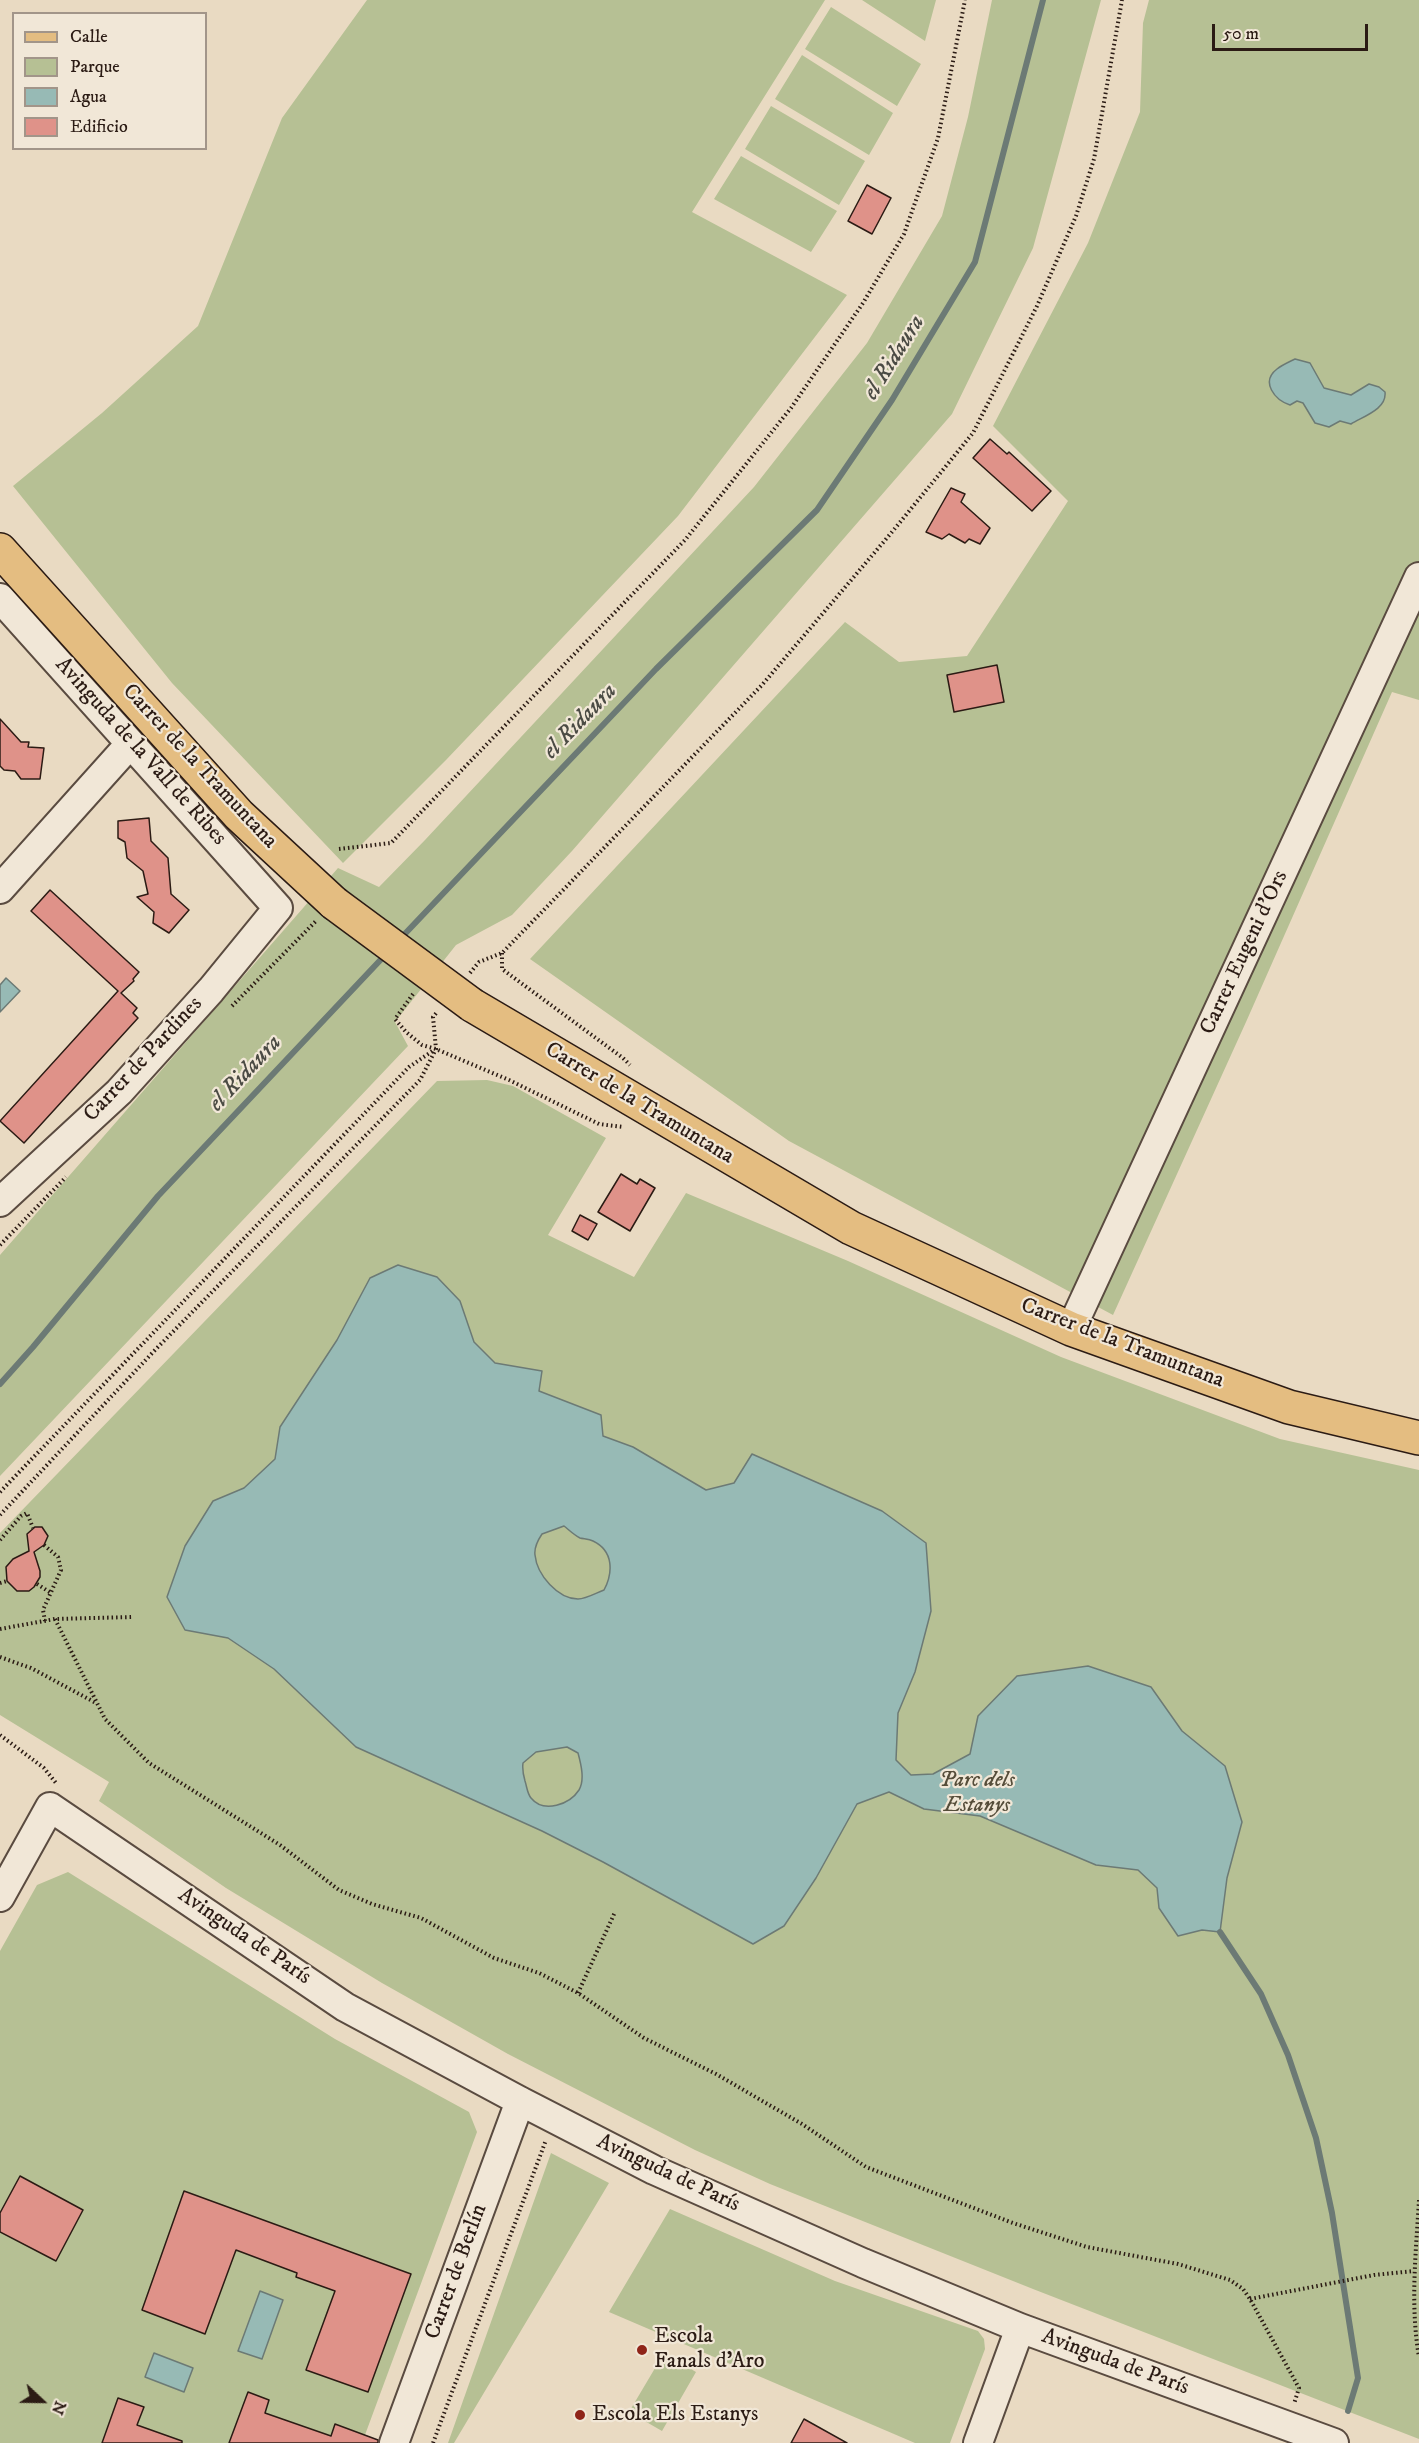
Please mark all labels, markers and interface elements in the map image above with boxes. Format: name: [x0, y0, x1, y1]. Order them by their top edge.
legend: [12, 12, 207, 150]
scale bar: [1215, 12, 1371, 50]
text: 50 m: [1223, 23, 1259, 45]
text: Calle: [70, 26, 108, 48]
text: Parque: [70, 56, 120, 78]
text: Agua: [70, 86, 107, 108]
text: Edificio: [70, 116, 128, 138]
water label: el Ridaura: [858, 310, 932, 406]
street label: Avinguda de la Vall de Ribes: [49, 653, 231, 851]
water label: el Ridaura: [538, 678, 624, 766]
street label: Carrer de la Tramuntana: [116, 679, 282, 855]
street label: Carrer Eugeni d'Ors: [1195, 867, 1295, 1039]
street label: Carrer de Pardines: [79, 992, 209, 1128]
water label: el Ridaura: [203, 1030, 289, 1118]
street label: Carrer de la Tramuntana: [540, 1037, 738, 1171]
street label: Carrer de la Tramuntana: [1017, 1293, 1227, 1395]
park label: Parc dels Estanys: [939, 1768, 1015, 1820]
street label: Avinguda de París: [172, 1883, 316, 1991]
street label: Avinguda de París: [592, 2129, 744, 2219]
street label: Carrer de Berlín: [420, 2201, 494, 2343]
place label: Escola Fanals d'Aro: [654, 2324, 764, 2376]
street label: Avinguda de París: [1038, 2324, 1192, 2402]
marker: Escola Fanals d'Aro: [635, 2343, 649, 2357]
north arrow: [12, 2371, 72, 2431]
text: N: [47, 2398, 70, 2418]
place label: Escola Els Estanys: [592, 2402, 758, 2428]
marker: Escola Els Estanys: [573, 2408, 587, 2422]

